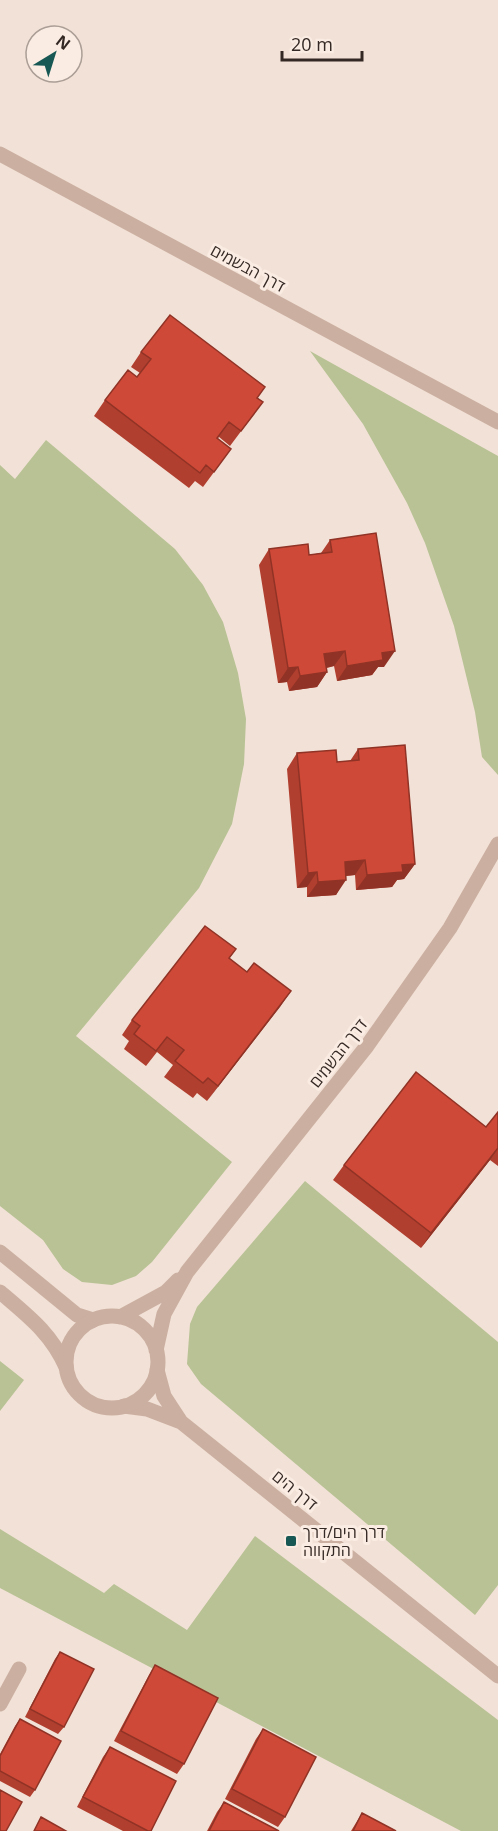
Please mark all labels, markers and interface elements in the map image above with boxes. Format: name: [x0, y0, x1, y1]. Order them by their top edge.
north arrow: [24, 24, 84, 84]
scale bar: [282, 24, 362, 62]
text: N: [51, 30, 75, 55]
text: 20 m: [291, 32, 333, 56]
street label: דרך הבשמים: [207, 239, 289, 297]
street label: דרך הבשמים: [304, 1014, 372, 1092]
street label: דרך הים: [268, 1465, 322, 1515]
place label: דרך הים/דרך התקווה: [303, 1521, 385, 1561]
marker: דרך הים/דרך התקווה: [284, 1534, 298, 1548]

